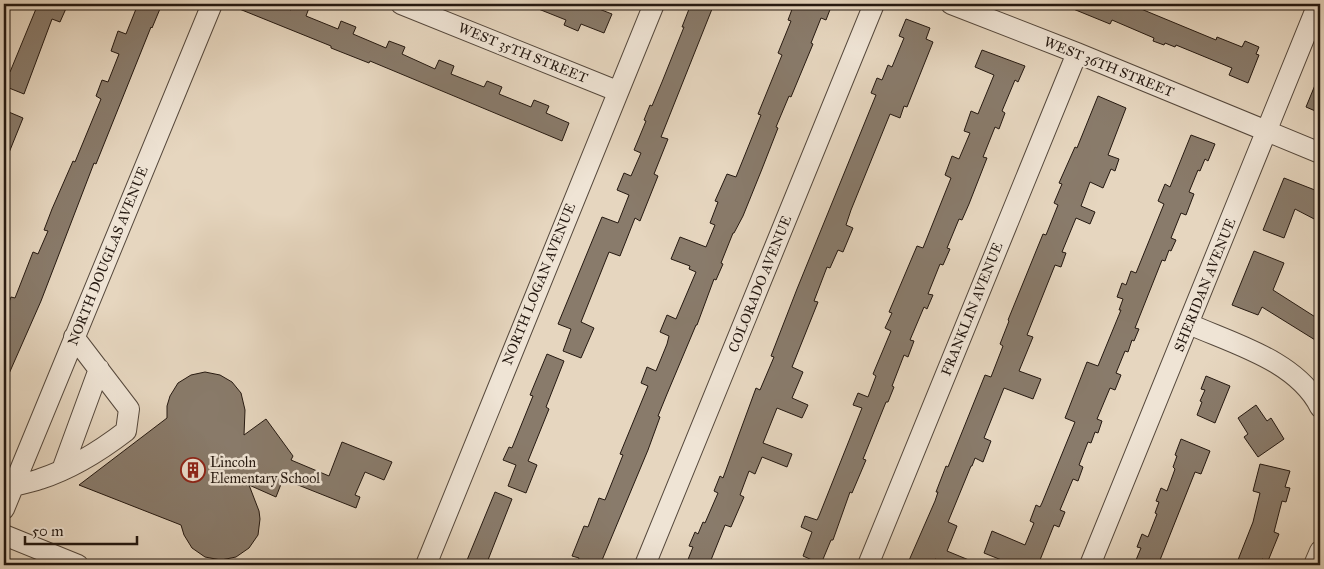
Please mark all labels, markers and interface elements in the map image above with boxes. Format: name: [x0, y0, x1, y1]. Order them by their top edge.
street label: WEST 35TH STREET: [456, 19, 591, 87]
street label: WEST 36TH STREET: [1042, 33, 1177, 101]
street label: NORTH DOUGLAS AVENUE: [64, 164, 152, 348]
street label: NORTH LOGAN AVENUE: [499, 200, 579, 368]
street label: COLORADO AVENUE: [725, 213, 795, 355]
street label: SHERIDAN AVENUE: [1170, 216, 1240, 354]
street label: FRANKLIN AVENUE: [937, 240, 1007, 378]
place label: Lincoln Elementary School: [210, 454, 320, 487]
building icon: Lincoln Elementary School: [180, 457, 206, 483]
scale bar: [25, 514, 138, 546]
text: 50 m: [32, 522, 64, 540]

